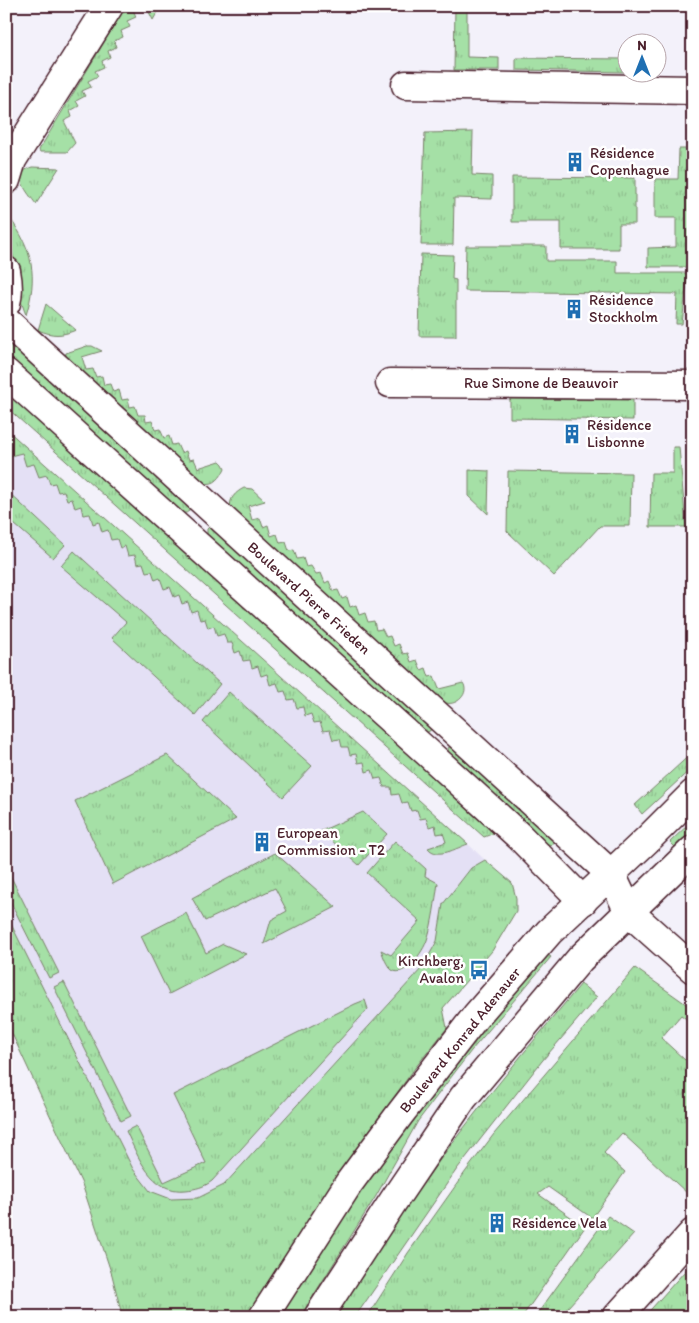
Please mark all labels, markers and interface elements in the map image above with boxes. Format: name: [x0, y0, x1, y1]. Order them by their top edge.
north arrow: [616, 32, 666, 82]
text: N: [637, 37, 647, 54]
place label: Résidence Copenhague: [590, 144, 669, 179]
building icon: Résidence Copenhague: [564, 151, 586, 173]
place label: Résidence Stockholm: [589, 291, 658, 326]
building icon: Résidence Stockholm: [563, 298, 585, 320]
street label: Rue Simone de Beauvoir: [464, 374, 618, 392]
place label: Résidence Lisbonne: [587, 416, 652, 451]
building icon: Résidence Lisbonne: [561, 423, 583, 445]
street label: Boulevard Pierre Frieden: [244, 538, 375, 658]
place label: European Commission - T2: [277, 824, 385, 859]
building icon: European Commission - T2: [251, 831, 273, 853]
place label: Kirchberg, Avalon: [398, 952, 464, 987]
bus stop icon: Kirchberg, Avalon: [468, 959, 490, 981]
street label: Boulevard Konrad Adenauer: [396, 964, 524, 1116]
building icon: Résidence Vela: [486, 1212, 508, 1234]
place label: Résidence Vela: [512, 1214, 608, 1232]

